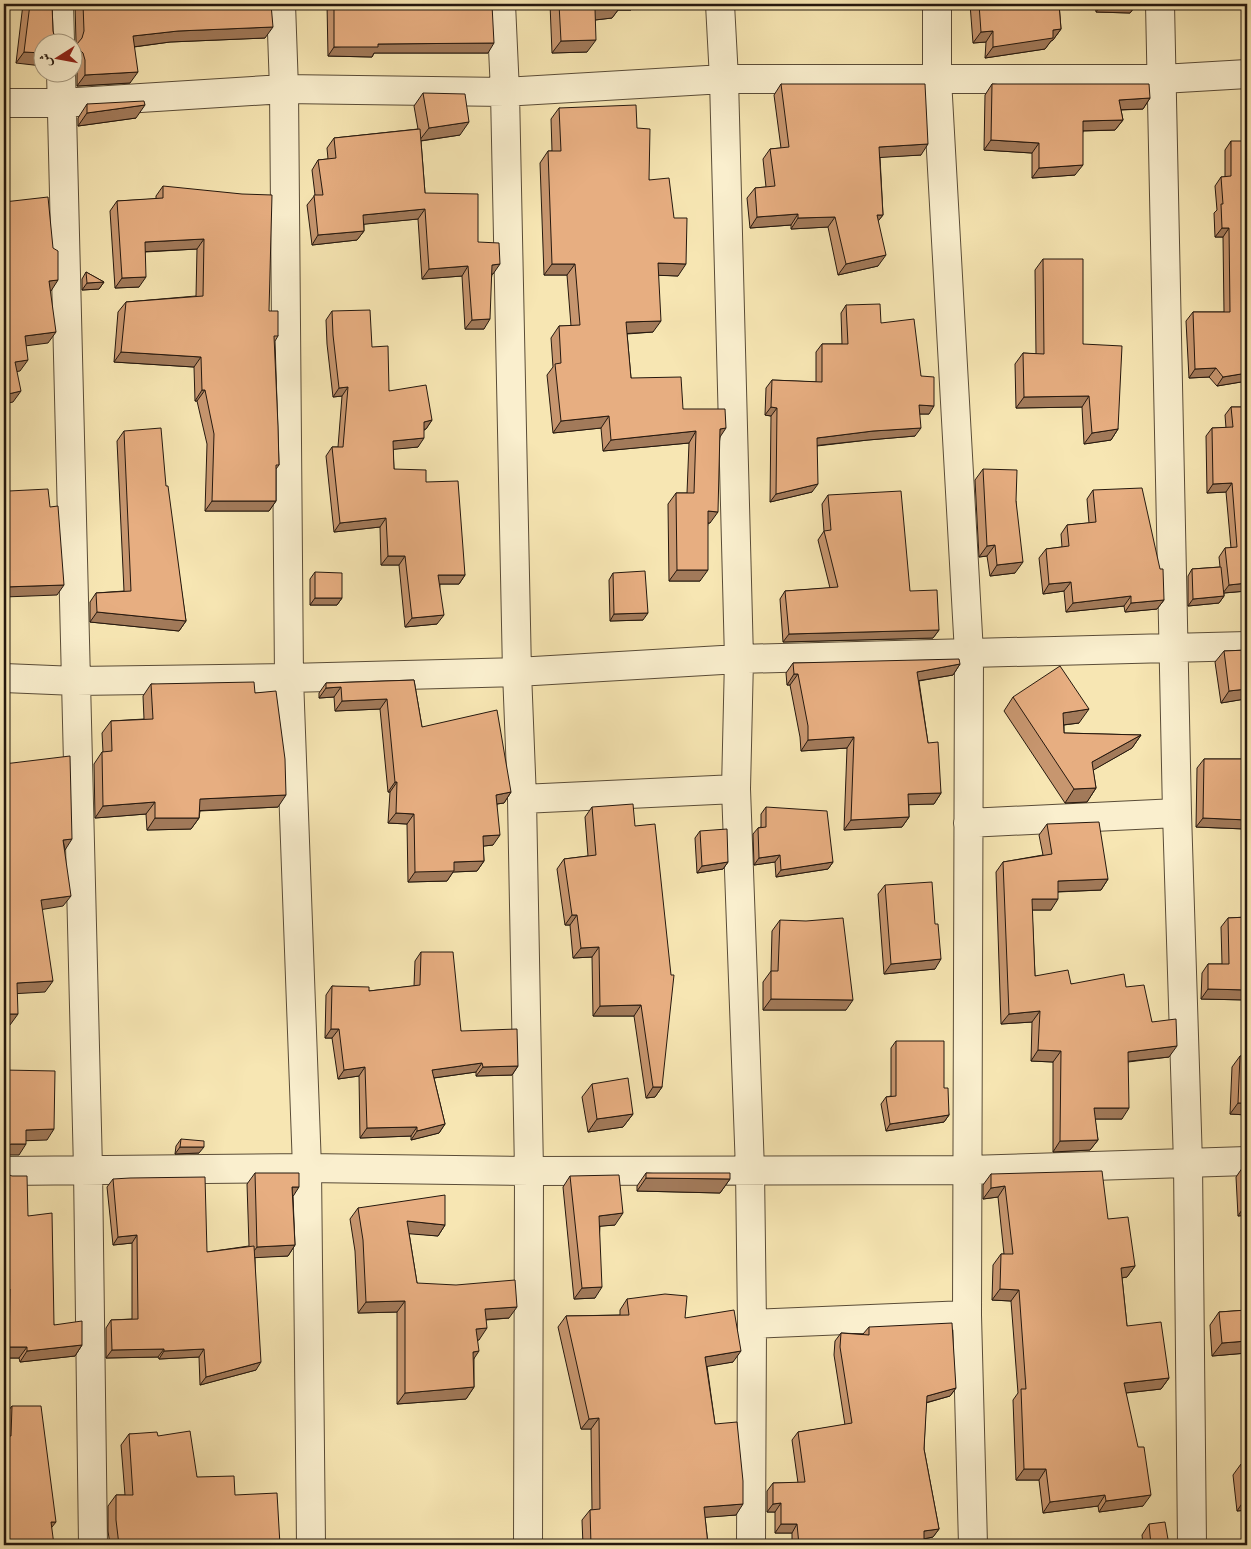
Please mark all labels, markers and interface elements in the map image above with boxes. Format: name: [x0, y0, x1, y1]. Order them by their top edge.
north arrow: [32, 32, 82, 82]
text: ش: [36, 51, 58, 69]

